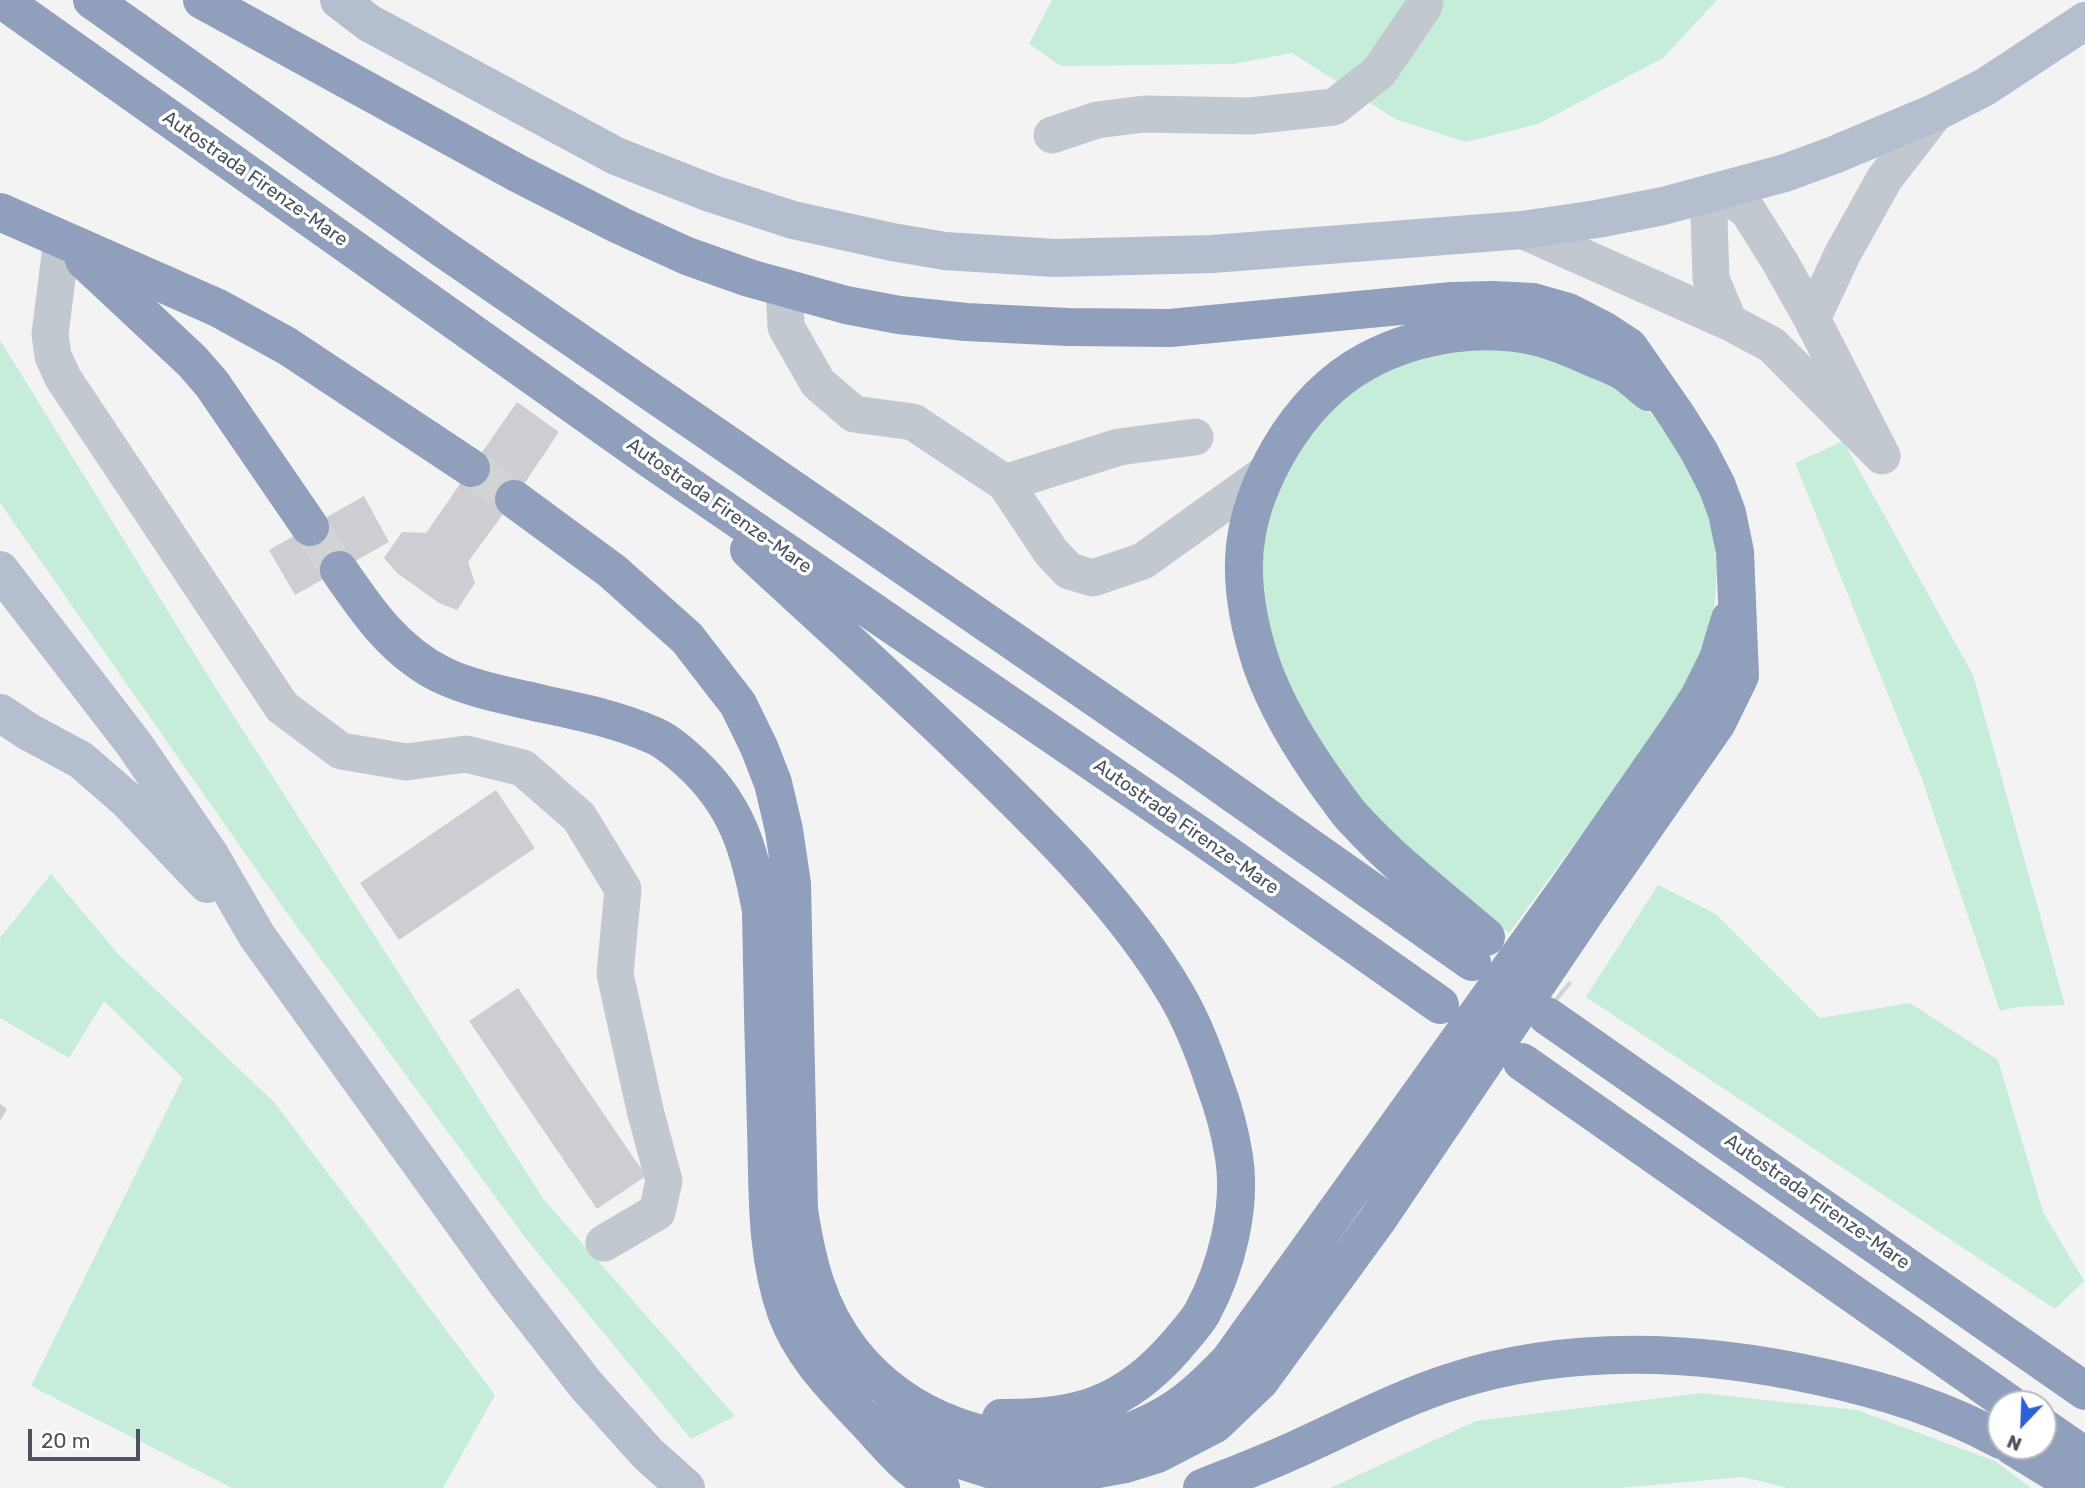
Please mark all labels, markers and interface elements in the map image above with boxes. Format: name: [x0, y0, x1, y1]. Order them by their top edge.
street label: Autostrada Firenze-Mare: [158, 106, 352, 252]
street label: Autostrada Firenze-Mare: [622, 433, 816, 579]
street label: Autostrada Firenze-Mare: [1089, 754, 1283, 900]
street label: Autostrada Firenze-Mare: [1720, 1129, 1914, 1275]
north arrow: [1987, 1390, 2057, 1460]
scale bar: [32, 1414, 144, 1458]
text: 20 m: [41, 1428, 90, 1453]
text: N: [2004, 1430, 2025, 1456]

